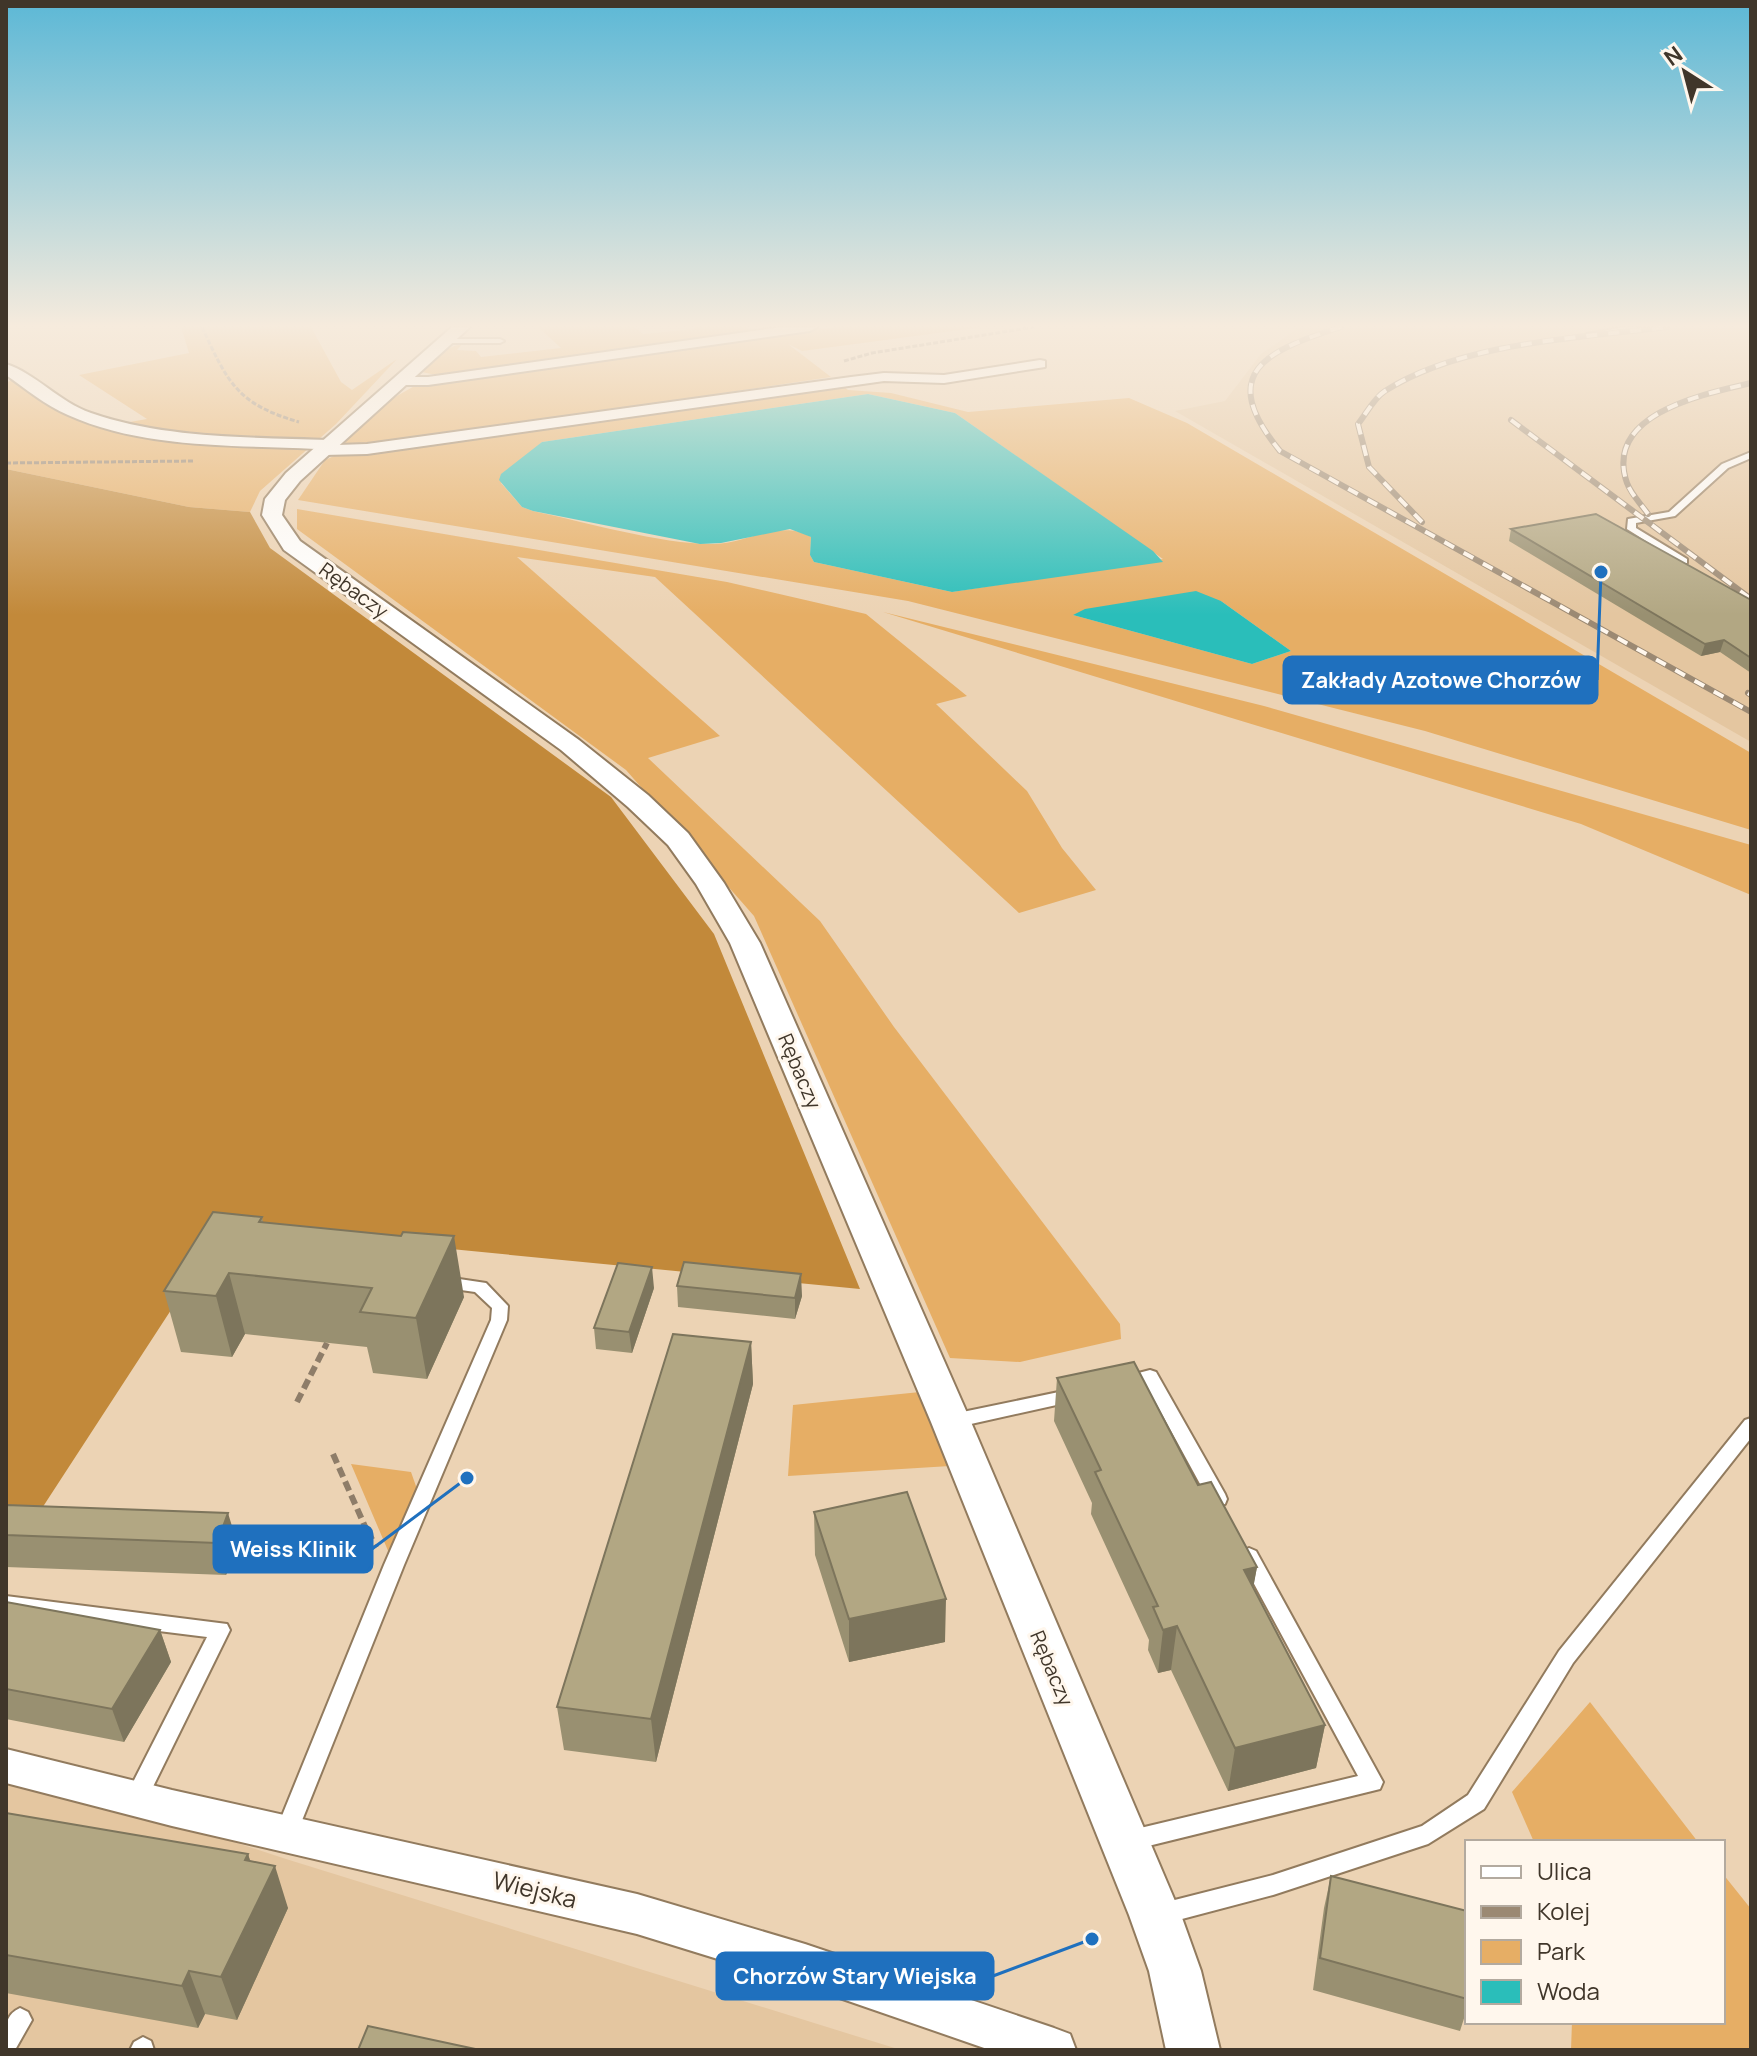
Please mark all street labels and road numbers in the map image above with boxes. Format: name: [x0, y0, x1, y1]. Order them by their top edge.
street label: Rębaczy: [314, 556, 394, 624]
street label: Rębaczy: [772, 1029, 828, 1113]
street label: Rębaczy: [1024, 1626, 1080, 1710]
street label: Wiejska: [490, 1863, 580, 1915]

